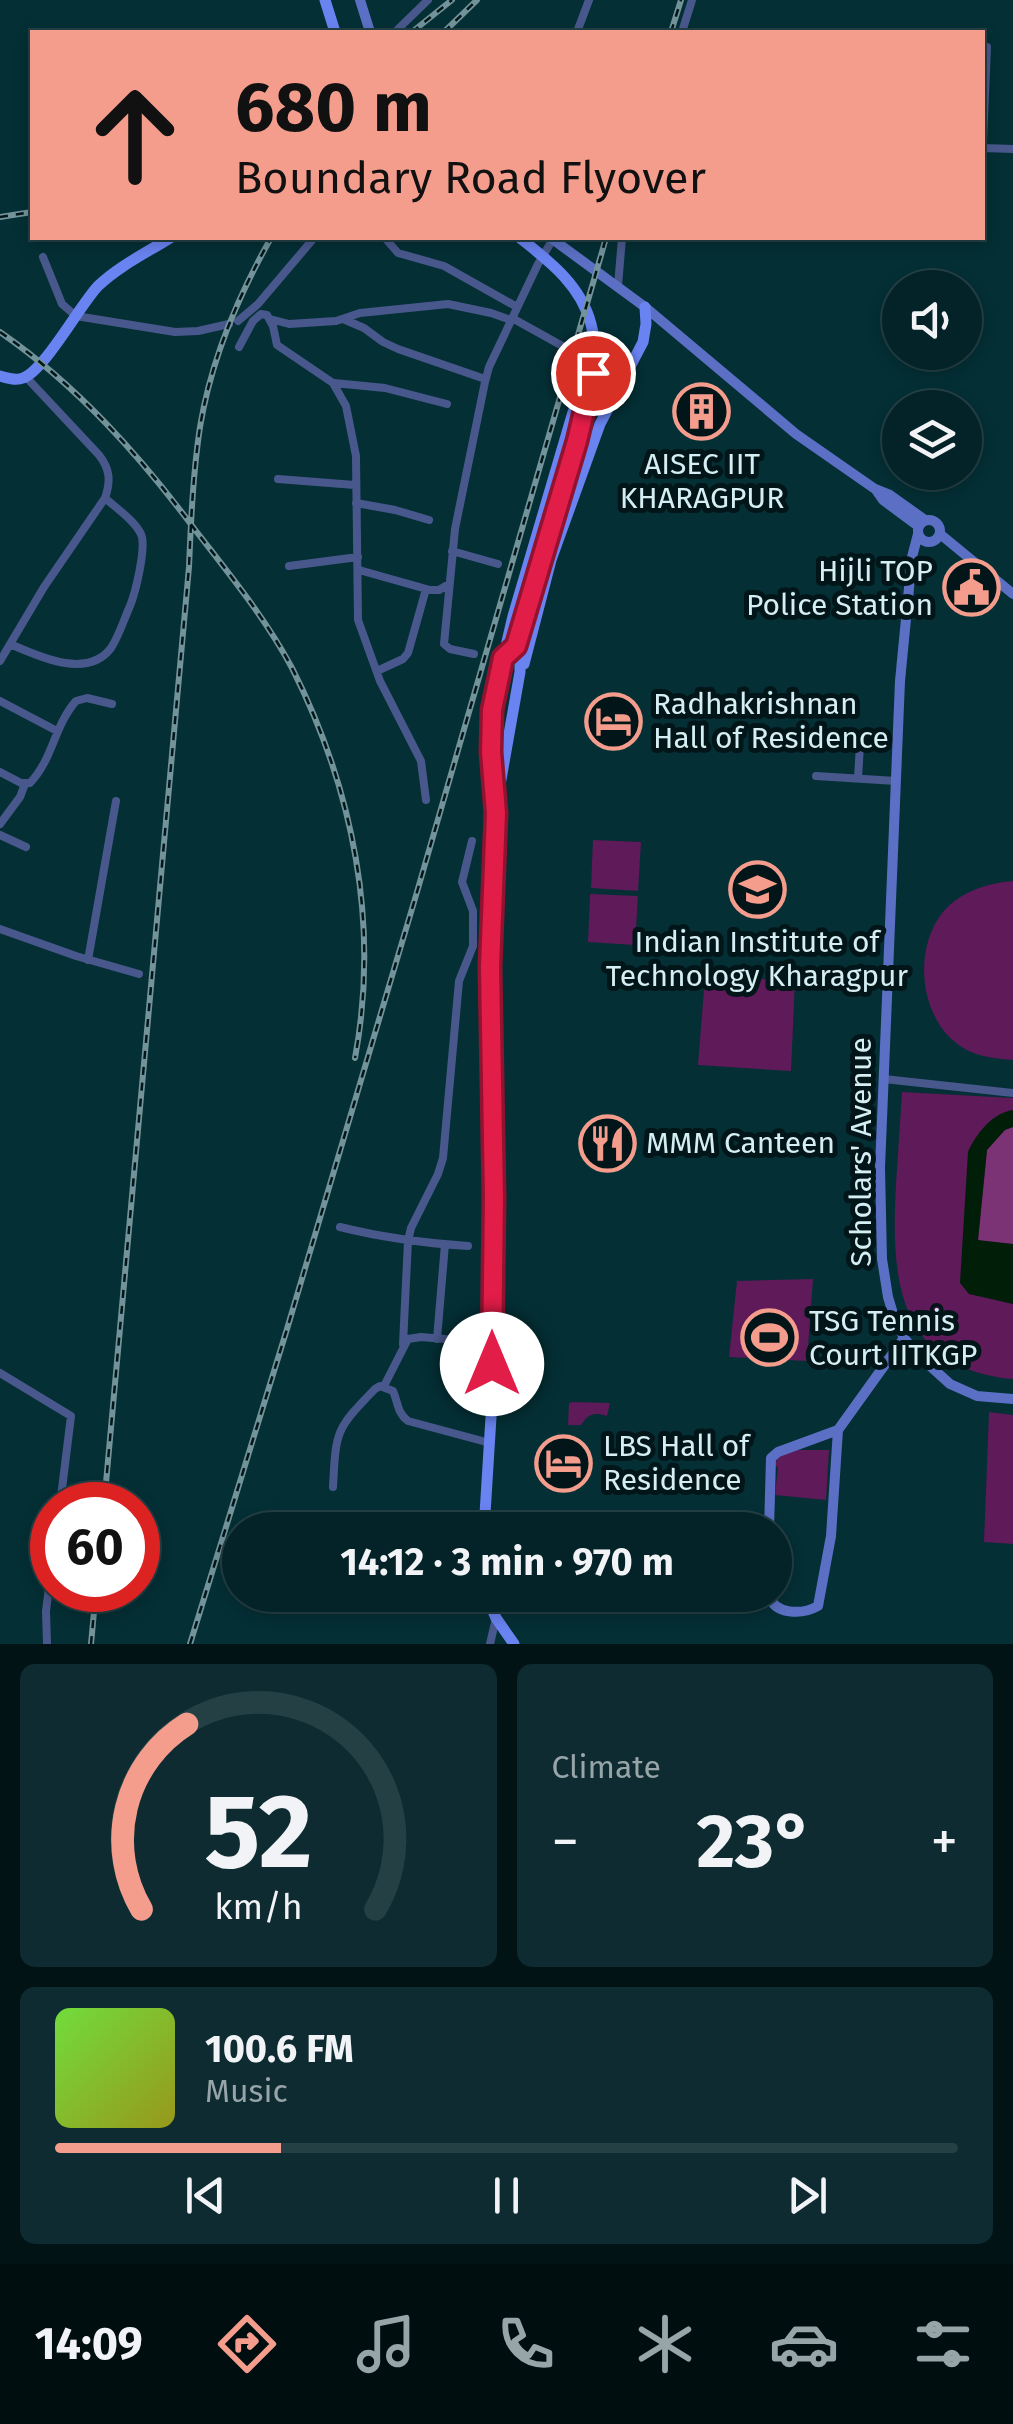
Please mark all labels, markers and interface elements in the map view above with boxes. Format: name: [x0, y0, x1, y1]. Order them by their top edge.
text: 680 m: [235, 66, 432, 150]
icon: ahead: [70, 70, 200, 200]
text: Boundary Road Flyover: [235, 151, 706, 205]
map controls: [882, 270, 982, 490]
button: sound: [882, 270, 982, 370]
pin: [551, 331, 636, 416]
icon: arrive: [566, 346, 621, 401]
building icon: AISEC IIT KHARAGPUR: [672, 382, 732, 442]
button: layers: [882, 390, 982, 490]
place label: AISEC IIT KHARAGPUR: [620, 446, 784, 516]
place label: Hijli TOP Police Station: [746, 553, 933, 623]
public building icon: Hijli TOP Police Station: [942, 558, 1002, 618]
place label: Radhakrishnan Hall of Residence: [653, 686, 889, 756]
hotel icon: Radhakrishnan Hall of Residence: [584, 691, 644, 751]
school or university icon: Indian Institute of Technology Kharagpur: [727, 859, 787, 919]
place label: Indian Institute of Technology Kharagpur: [606, 924, 909, 994]
street label: Scholars' Avenue: [843, 1037, 879, 1267]
restaurant icon: MMM Canteen: [577, 1113, 637, 1173]
place label: MMM Canteen: [646, 1125, 835, 1161]
place label: TSG Tennis Court IITKGP: [809, 1303, 977, 1373]
sports icon: TSG Tennis Court IITKGP: [740, 1308, 800, 1368]
position arrow: [440, 1312, 544, 1416]
place label: LBS Hall of Residence: [603, 1428, 751, 1498]
hotel icon: LBS Hall of Residence: [534, 1433, 594, 1493]
speed limit sign: 60: [30, 1482, 160, 1612]
text: 14:12 · 3 min · 970 m: [340, 1539, 674, 1585]
text: Climate: [552, 1748, 661, 1786]
text: 52: [204, 1770, 312, 1895]
text: 23°: [697, 1797, 813, 1887]
text: −: [552, 1809, 579, 1875]
text: +: [931, 1809, 958, 1875]
text: km/h: [214, 1886, 302, 1928]
text: 100.6 FM: [205, 2026, 354, 2072]
text: Music: [205, 2072, 288, 2110]
icon: previous: [178, 2168, 233, 2223]
icon: pause: [479, 2168, 534, 2223]
icon: next: [780, 2168, 835, 2223]
icon: directions: [212, 2309, 282, 2379]
icon: music: [351, 2309, 421, 2379]
icon: phone: [491, 2309, 561, 2379]
icon: climate: [630, 2309, 700, 2379]
icon: car: [769, 2309, 839, 2379]
icon: filters: [908, 2309, 978, 2379]
text: 14:09: [35, 2317, 143, 2371]

